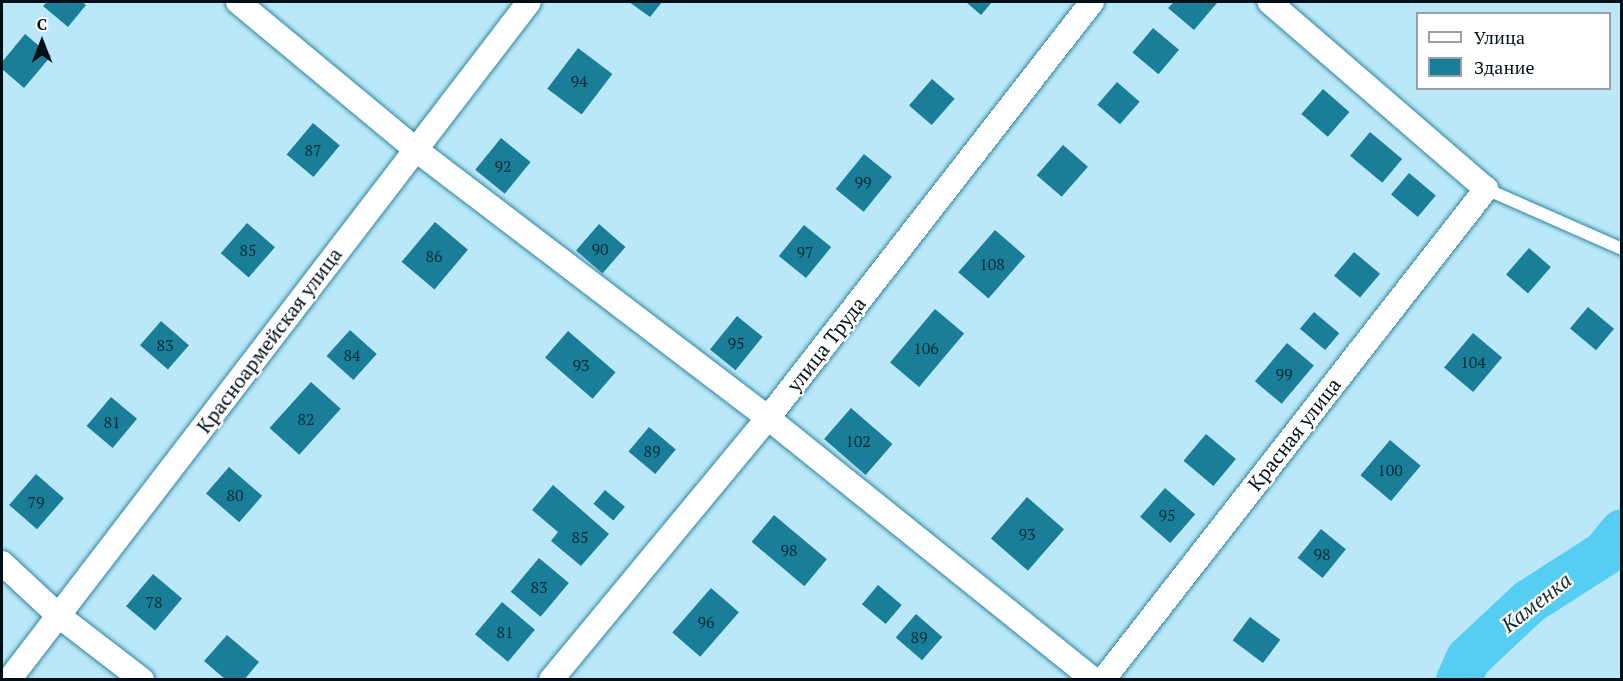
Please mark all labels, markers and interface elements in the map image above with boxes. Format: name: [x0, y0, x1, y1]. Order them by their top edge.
north arrow: [12, 12, 72, 72]
legend: [1416, 12, 1611, 90]
text: С: [37, 13, 47, 35]
text: Улица: [1474, 25, 1525, 49]
text: Здание: [1474, 55, 1534, 79]
house number: 94: [570, 71, 588, 91]
house number: 87: [304, 140, 322, 160]
house number: 92: [494, 156, 512, 176]
house number: 99: [854, 172, 872, 192]
house number: 90: [591, 239, 609, 259]
house number: 85: [239, 240, 257, 260]
street label: Красноармейская улица: [191, 242, 347, 438]
house number: 97: [796, 242, 814, 262]
house number: 86: [425, 246, 443, 266]
house number: 108: [979, 254, 1005, 274]
street label: улица Труда: [781, 292, 871, 396]
house number: 95: [727, 333, 745, 353]
house number: 83: [156, 335, 174, 355]
house number: 106: [913, 338, 939, 358]
house number: 84: [343, 345, 361, 365]
house number: 104: [1460, 352, 1486, 372]
house number: 93: [572, 355, 590, 375]
house number: 99: [1275, 364, 1293, 384]
street label: Красная улица: [1243, 373, 1345, 495]
house number: 82: [297, 409, 315, 429]
house number: 81: [103, 412, 121, 432]
house number: 102: [845, 431, 871, 451]
house number: 89: [643, 441, 661, 461]
house number: 100: [1377, 460, 1403, 480]
house number: 80: [226, 485, 244, 505]
house number: 79: [27, 492, 45, 512]
house number: 95: [1158, 505, 1176, 525]
house number: 93: [1018, 524, 1036, 544]
house number: 85: [571, 527, 589, 547]
house number: 98: [780, 540, 798, 560]
house number: 98: [1313, 544, 1331, 564]
water label: Каменка: [1496, 567, 1576, 637]
house number: 83: [530, 577, 548, 597]
house number: 78: [145, 592, 163, 612]
house number: 96: [697, 612, 715, 632]
house number: 81: [496, 622, 514, 642]
house number: 89: [910, 627, 928, 647]

